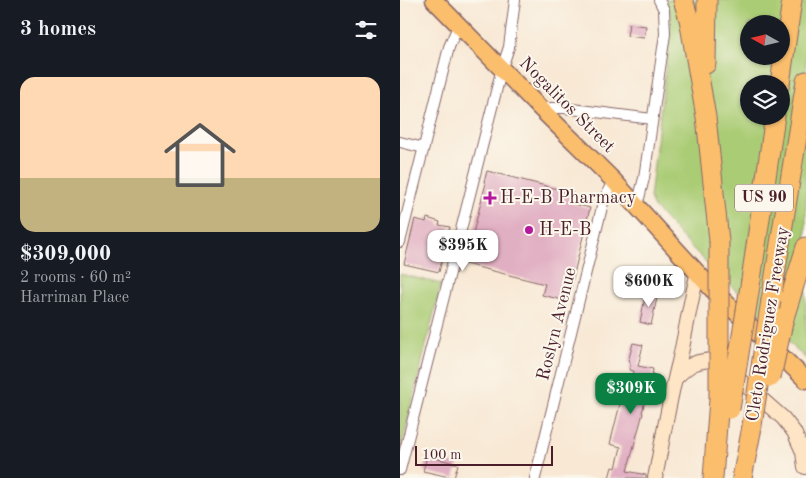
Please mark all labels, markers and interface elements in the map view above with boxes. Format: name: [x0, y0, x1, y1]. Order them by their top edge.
north arrow: [740, 15, 790, 65]
map controls: [740, 15, 790, 125]
icon: filters: [352, 16, 380, 44]
text: 3 homes: [20, 19, 96, 40]
street label: Nogalitos Street: [516, 54, 618, 156]
button: layers: [740, 75, 790, 125]
icon: home: [155, 110, 245, 200]
road number: US 90: [735, 184, 793, 212]
place label: H-E-B Pharmacy: [500, 189, 637, 207]
marker: H-E-B Pharmacy: [484, 192, 496, 204]
place label: H-E-B: [539, 221, 591, 239]
marker: H-E-B: [523, 224, 535, 236]
street label: Cleto Rodriguez Freeway: [744, 225, 792, 423]
pin: $395K: [428, 230, 498, 272]
text: $395K: [438, 238, 488, 254]
text: $309,000: [20, 244, 111, 265]
street label: Roslyn Avenue: [534, 266, 580, 382]
pin: $600K: [614, 266, 684, 308]
text: 2 rooms · 60 m²: [20, 270, 131, 286]
text: $600K: [624, 274, 674, 290]
text: Harriman Place: [20, 290, 129, 306]
pin: $309K: [596, 372, 666, 415]
text: $309K: [606, 381, 656, 397]
scale bar: [415, 443, 552, 466]
text: 100 m: [422, 448, 461, 462]

